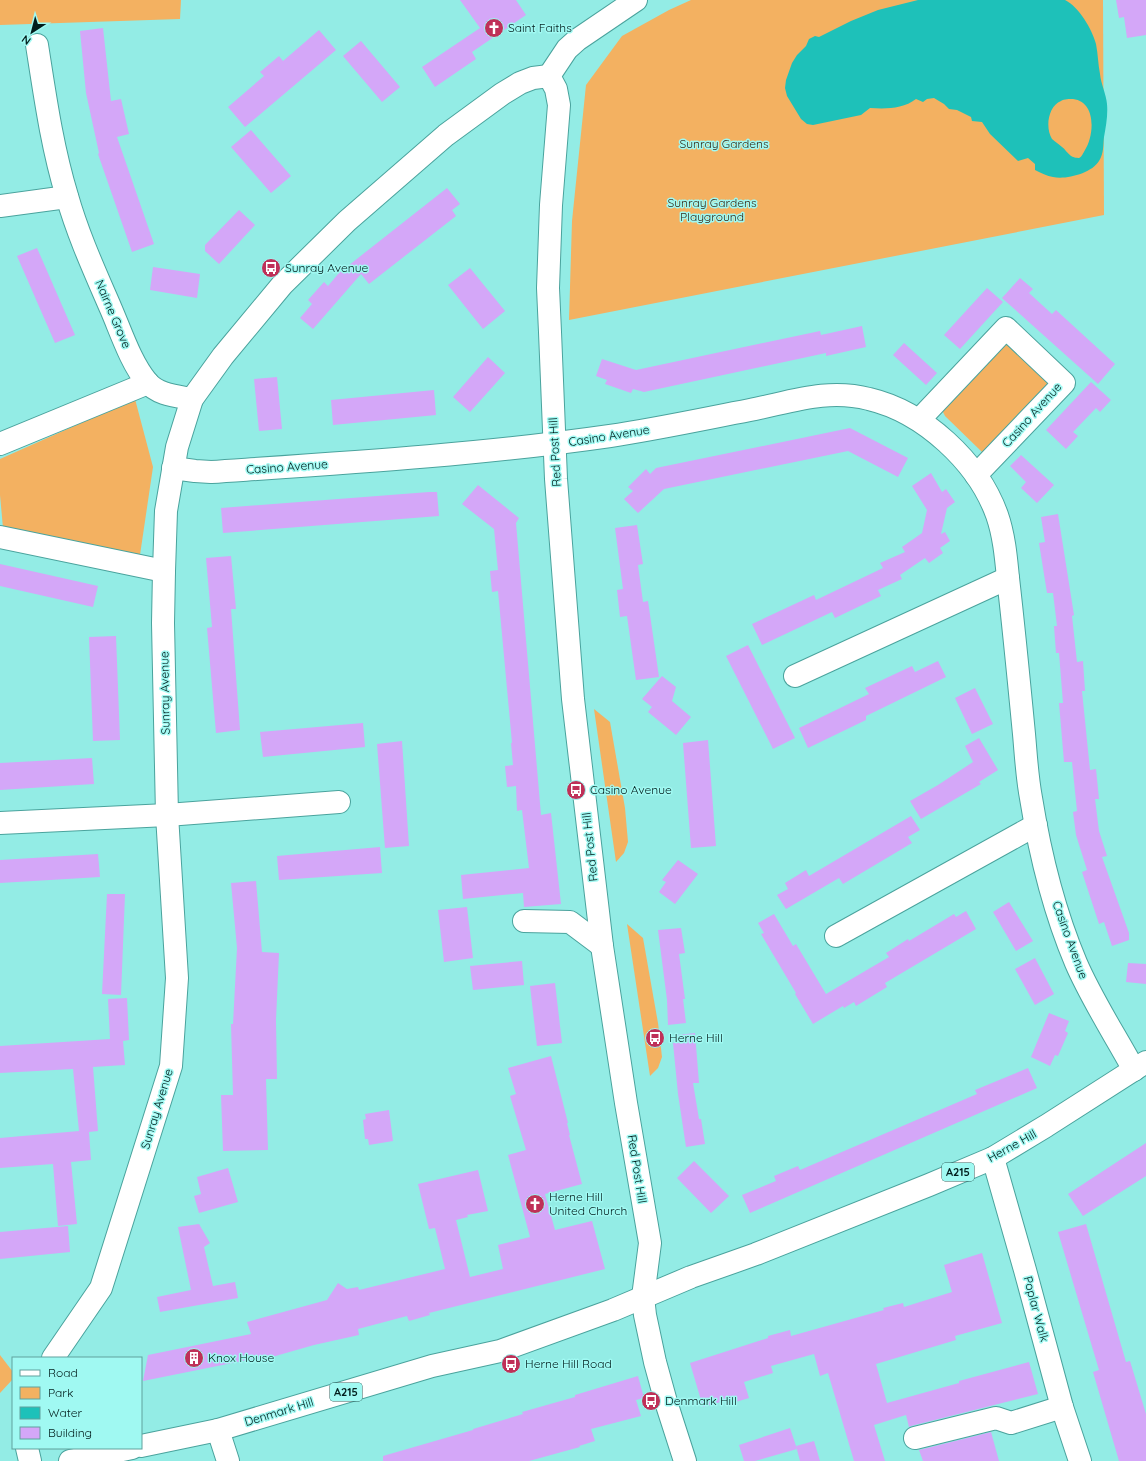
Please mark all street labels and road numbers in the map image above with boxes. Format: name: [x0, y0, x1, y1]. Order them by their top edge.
street label: Nairne Grove: [92, 277, 135, 351]
street label: Casino Avenue: [999, 379, 1065, 450]
street label: Red Post Hill: [545, 417, 564, 487]
street label: Casino Avenue: [567, 422, 651, 449]
street label: Casino Avenue: [246, 456, 329, 477]
street label: Sunray Avenue: [156, 651, 173, 735]
street label: Red Post Hill: [578, 812, 601, 882]
street label: Casino Avenue: [1049, 899, 1092, 981]
street label: Sunray Avenue: [137, 1067, 176, 1151]
street label: Herne Hill: [985, 1126, 1039, 1165]
street label: Red Post Hill: [625, 1134, 650, 1204]
road number: A215: [942, 1163, 974, 1181]
street label: Poplar Walk: [1021, 1274, 1052, 1343]
road number: A215: [330, 1383, 362, 1401]
street label: Denmark Hill: [242, 1394, 315, 1429]

